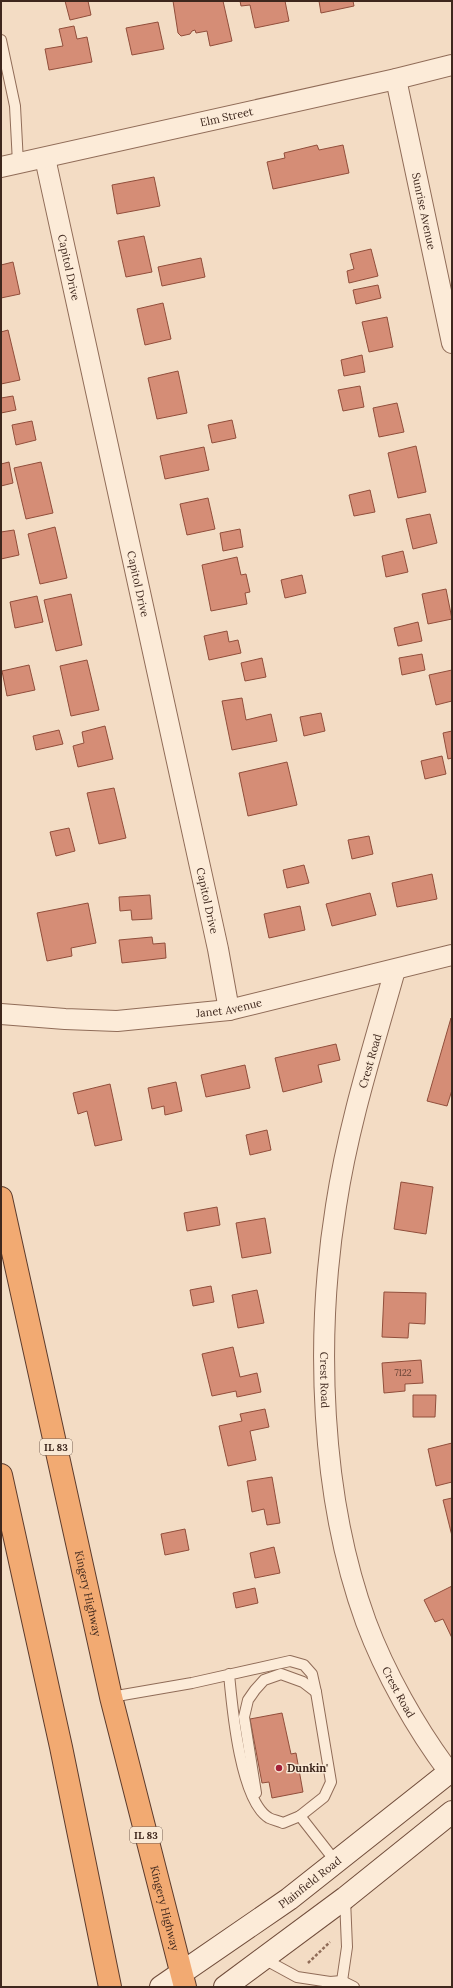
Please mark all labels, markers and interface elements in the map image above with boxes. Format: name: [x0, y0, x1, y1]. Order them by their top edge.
street label: Elm Street: [199, 104, 255, 129]
street label: Sunrise Avenue: [409, 171, 439, 251]
street label: Capitol Drive: [55, 233, 83, 302]
street label: Capitol Drive: [124, 550, 152, 618]
street label: Capitol Drive: [193, 866, 221, 935]
street label: Janet Avenue: [194, 995, 263, 1020]
street label: Crest Road: [356, 1032, 385, 1090]
street label: Crest Road: [317, 1352, 332, 1409]
house number: 7122: [394, 1367, 412, 1378]
road number: IL 83: [40, 1439, 72, 1455]
street label: Kingery Highway: [72, 1549, 104, 1638]
street label: Crest Road: [379, 1664, 418, 1721]
place label: Dunkin': [287, 1761, 328, 1775]
marker: Dunkin': [274, 1763, 284, 1773]
road number: IL 83: [130, 1827, 162, 1843]
street label: Plainfield Road: [276, 1853, 344, 1911]
street label: Kingery Highway: [147, 1864, 183, 1953]

